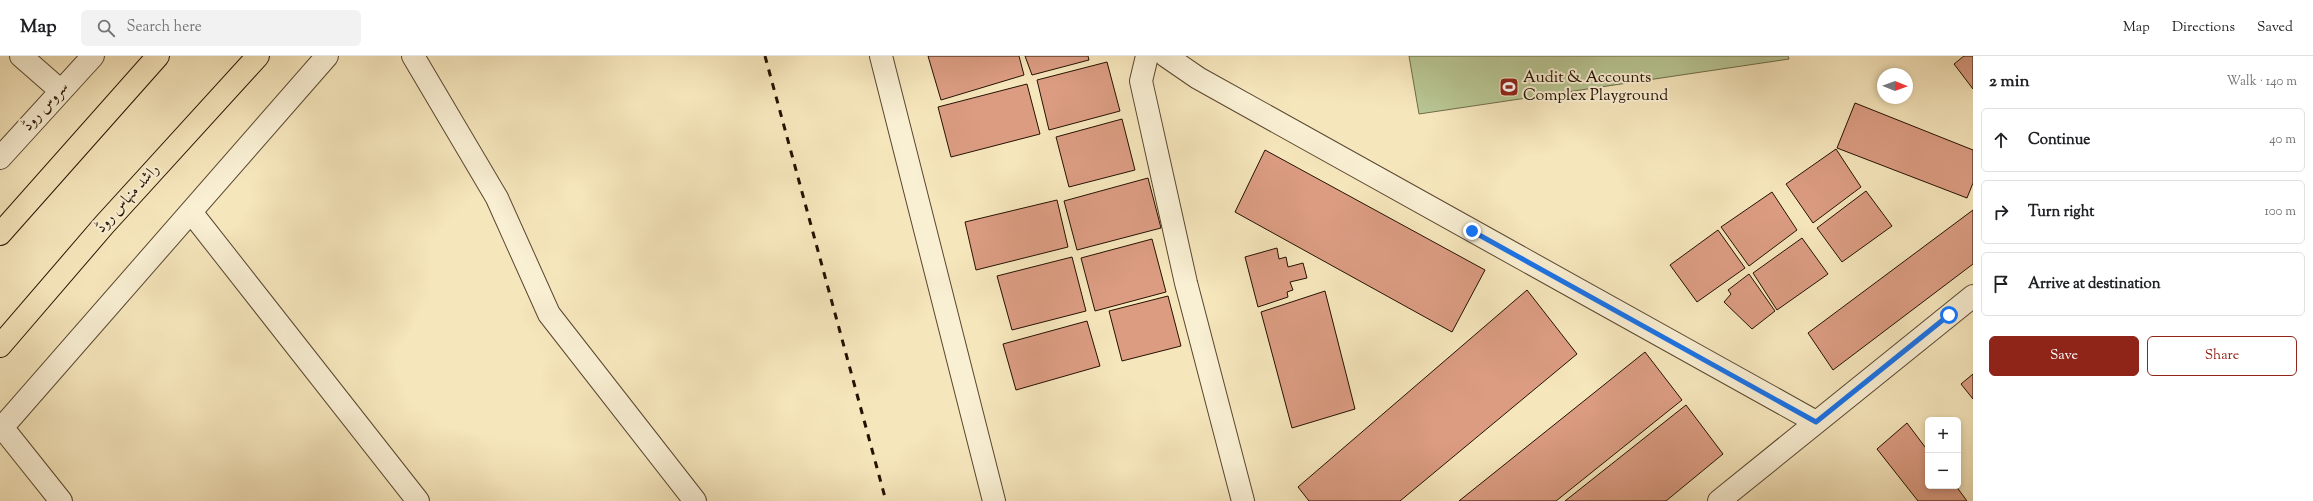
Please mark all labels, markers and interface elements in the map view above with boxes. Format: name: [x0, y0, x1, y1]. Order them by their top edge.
search box: [81, 10, 361, 46]
text: Map: [20, 14, 57, 41]
icon: search: [95, 17, 117, 39]
text: Search here: [127, 17, 202, 38]
text: Map: [2123, 18, 2150, 38]
text: Directions: [2172, 18, 2235, 38]
text: Saved: [2257, 18, 2293, 38]
place label: Audit & Accounts Complex Playground: [1523, 67, 1668, 108]
north arrow: [1877, 68, 1913, 104]
text: 2 min: [1989, 70, 2030, 94]
text: Walk · 140 m: [2226, 73, 2297, 91]
sports icon: Audit & Accounts Complex Playground: [1498, 76, 1520, 98]
street label: سروس روڈ: [17, 77, 75, 137]
icon: ahead: [1990, 129, 2012, 151]
text: Continue: [2028, 130, 2090, 151]
text: 40 m: [2269, 131, 2296, 149]
street label: راشد منہاس روڈ: [91, 159, 165, 239]
icon: right: [1990, 201, 2012, 223]
text: Turn right: [2028, 202, 2094, 223]
text: 100 m: [2264, 203, 2296, 221]
route end: [1463, 222, 1481, 240]
icon: arrive: [1990, 273, 2012, 295]
text: Arrive at destination: [2028, 274, 2161, 295]
route start: [1940, 306, 1958, 324]
button: Save: [1989, 336, 2139, 376]
button: Share: [2147, 336, 2297, 376]
map controls: [1925, 417, 1961, 489]
button: +: [1925, 417, 1961, 453]
button: −: [1925, 453, 1961, 489]

